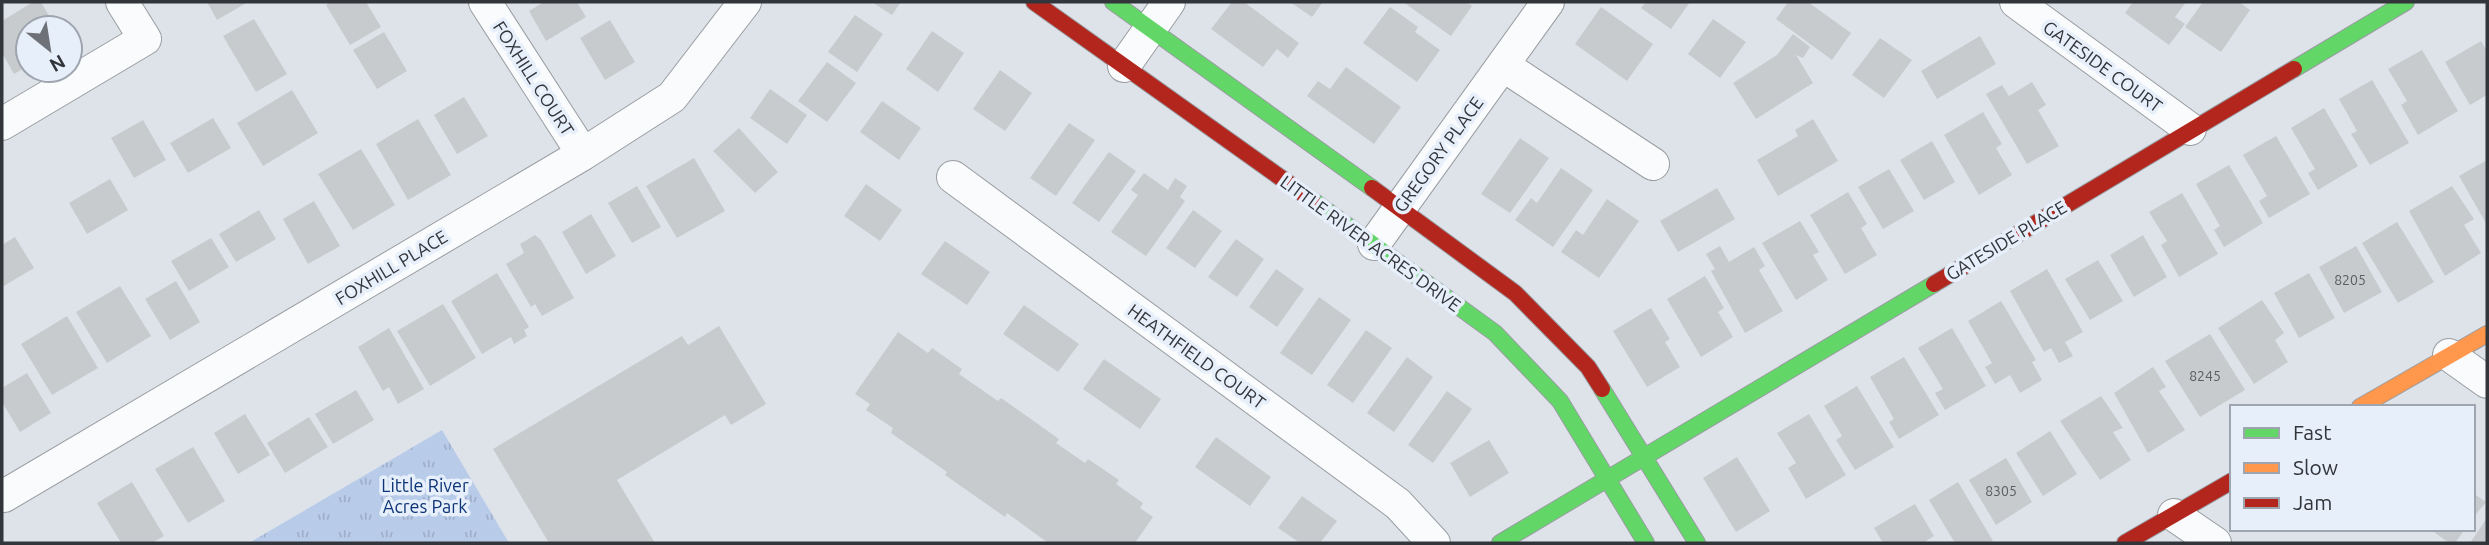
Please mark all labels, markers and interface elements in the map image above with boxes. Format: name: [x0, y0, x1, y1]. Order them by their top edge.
north arrow: [14, 14, 84, 84]
street label: GATESIDE COURT: [2040, 16, 2166, 116]
street label: FOXHILL COURT: [490, 17, 578, 139]
text: N: [46, 51, 69, 77]
street label: GREGORY PLACE: [1389, 92, 1487, 216]
street label: LITTLE RIVER ACRES DRIVE: [1277, 171, 1465, 315]
street label: GATESIDE PLACE: [1942, 196, 2070, 284]
street label: FOXHILL PLACE: [331, 226, 451, 308]
house number: 8205: [2334, 272, 2366, 288]
street label: HEATHFIELD COURT: [1125, 300, 1269, 412]
house number: 8245: [2189, 368, 2221, 384]
legend: [2230, 405, 2475, 531]
text: Fast: [2293, 420, 2331, 444]
text: Slow: [2293, 455, 2338, 479]
park label: Little River Acres Park: [381, 475, 469, 516]
house number: 8305: [1985, 483, 2017, 499]
text: Jam: [2293, 490, 2332, 514]

